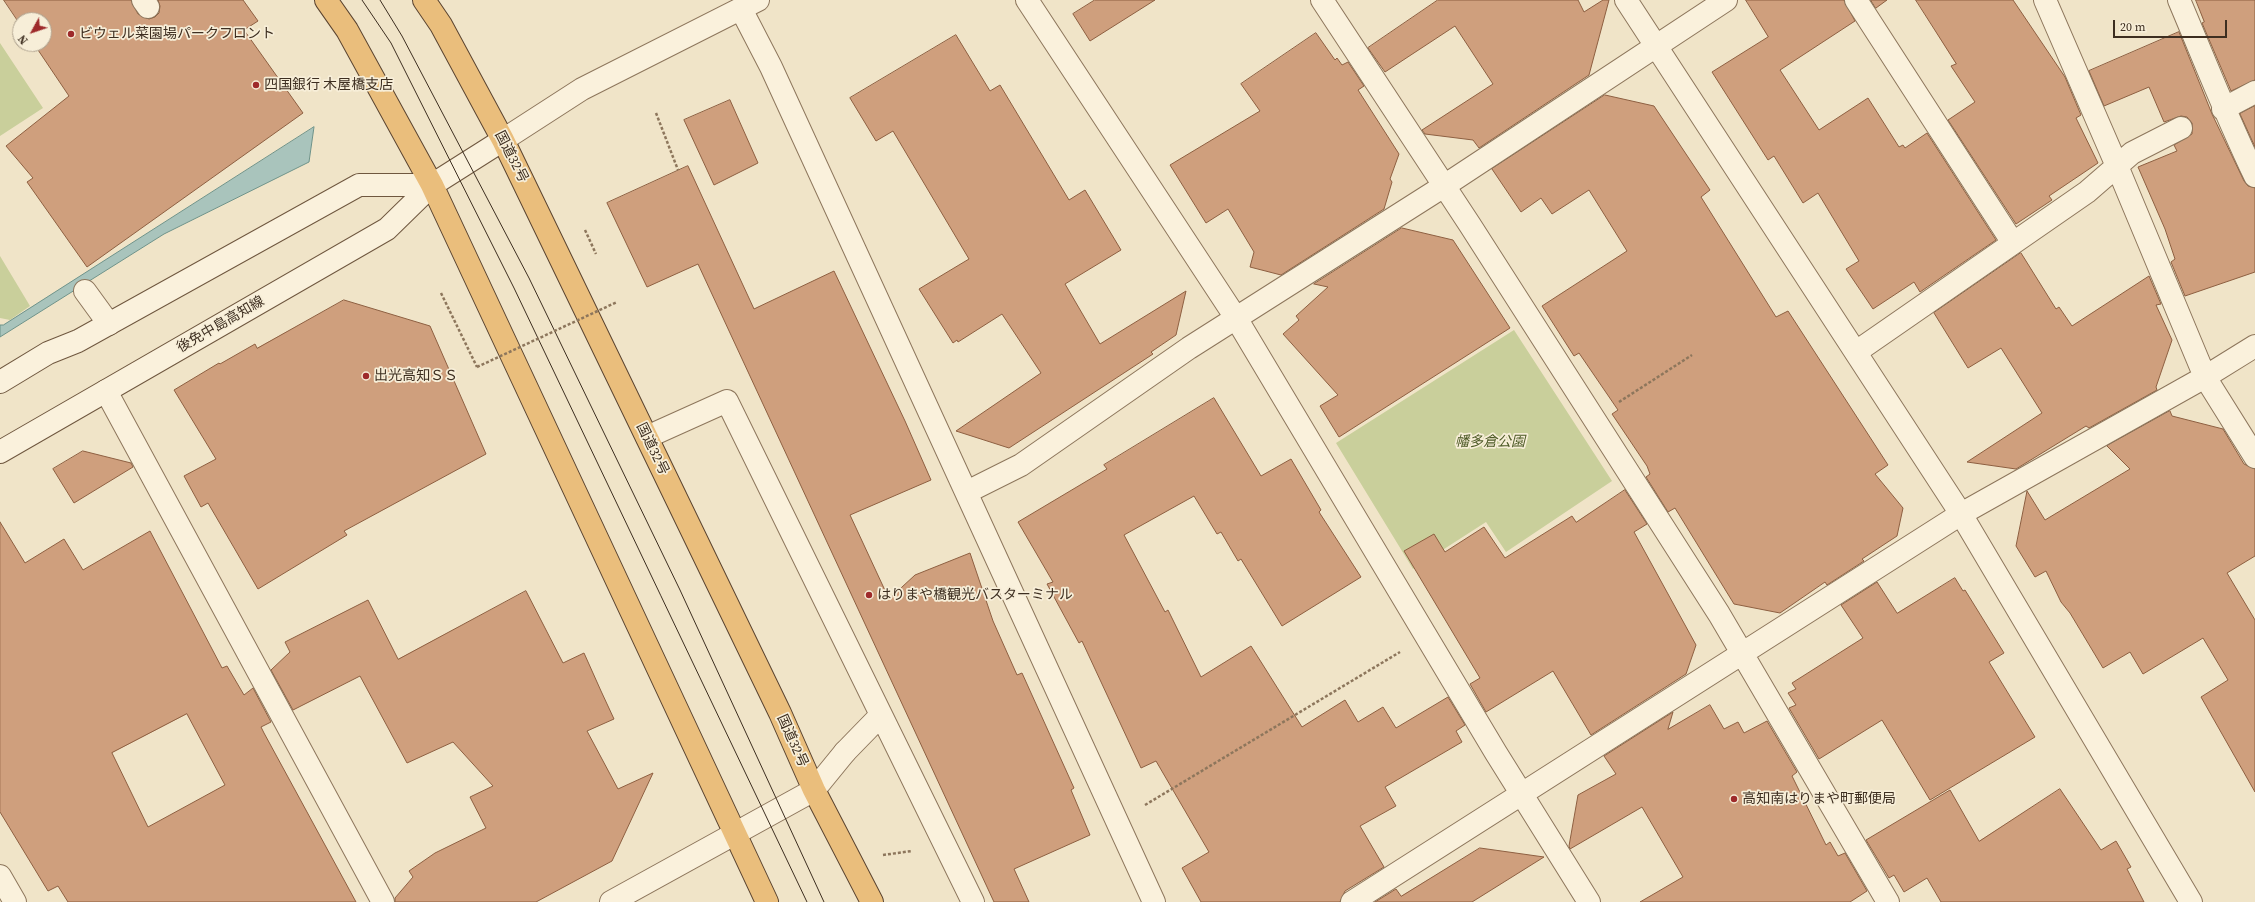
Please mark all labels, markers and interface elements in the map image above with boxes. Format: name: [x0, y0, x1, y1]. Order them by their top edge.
north arrow: [12, 12, 52, 52]
scale bar: [2115, 12, 2229, 38]
text: 20 m: [2120, 19, 2146, 35]
place label: ビウェル菜園場パークフロント: [79, 26, 275, 42]
marker: ビウェル菜園場パークフロント: [66, 29, 76, 39]
text: N: [15, 32, 32, 47]
place label: 四国銀行 木屋橋支店: [264, 77, 393, 93]
marker: 四国銀行 木屋橋支店: [251, 80, 261, 90]
street label: 国道32号: [491, 128, 531, 186]
street label: 後免中島高知線: [174, 293, 268, 357]
place label: 出光高知ＳＳ: [374, 368, 458, 384]
marker: 出光高知ＳＳ: [361, 371, 371, 381]
street label: 国道32号: [632, 420, 672, 478]
park label: 幡多倉公園: [1455, 434, 1525, 450]
place label: はりまや橋観光バスターミナル: [877, 587, 1073, 603]
marker: はりまや橋観光バスターミナル: [864, 590, 874, 600]
street label: 国道32号: [773, 712, 811, 770]
place label: 高知南はりまや町郵便局: [1742, 791, 1896, 807]
marker: 高知南はりまや町郵便局: [1729, 794, 1739, 804]

